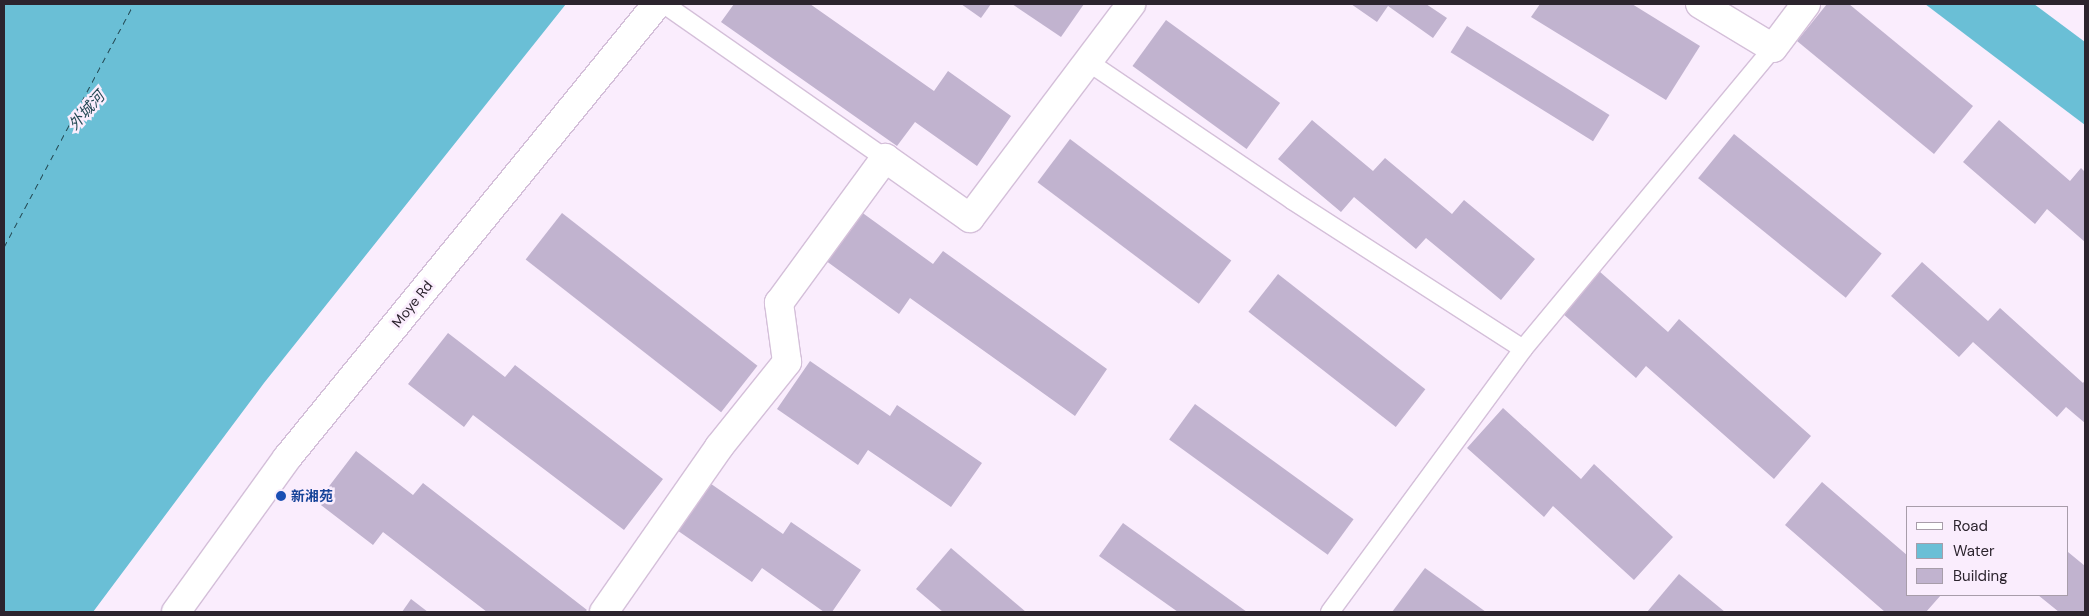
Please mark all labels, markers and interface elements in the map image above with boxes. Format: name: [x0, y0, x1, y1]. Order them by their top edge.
water label: 外城河: [65, 88, 109, 134]
street label: Moye Rd: [388, 277, 436, 331]
place label: 新湘苑: [291, 488, 333, 504]
marker: 新湘苑: [275, 490, 287, 502]
legend: [1906, 506, 2069, 596]
text: Road: [1953, 516, 1988, 536]
text: Water: [1953, 541, 1994, 561]
text: Building: [1953, 566, 2008, 586]

